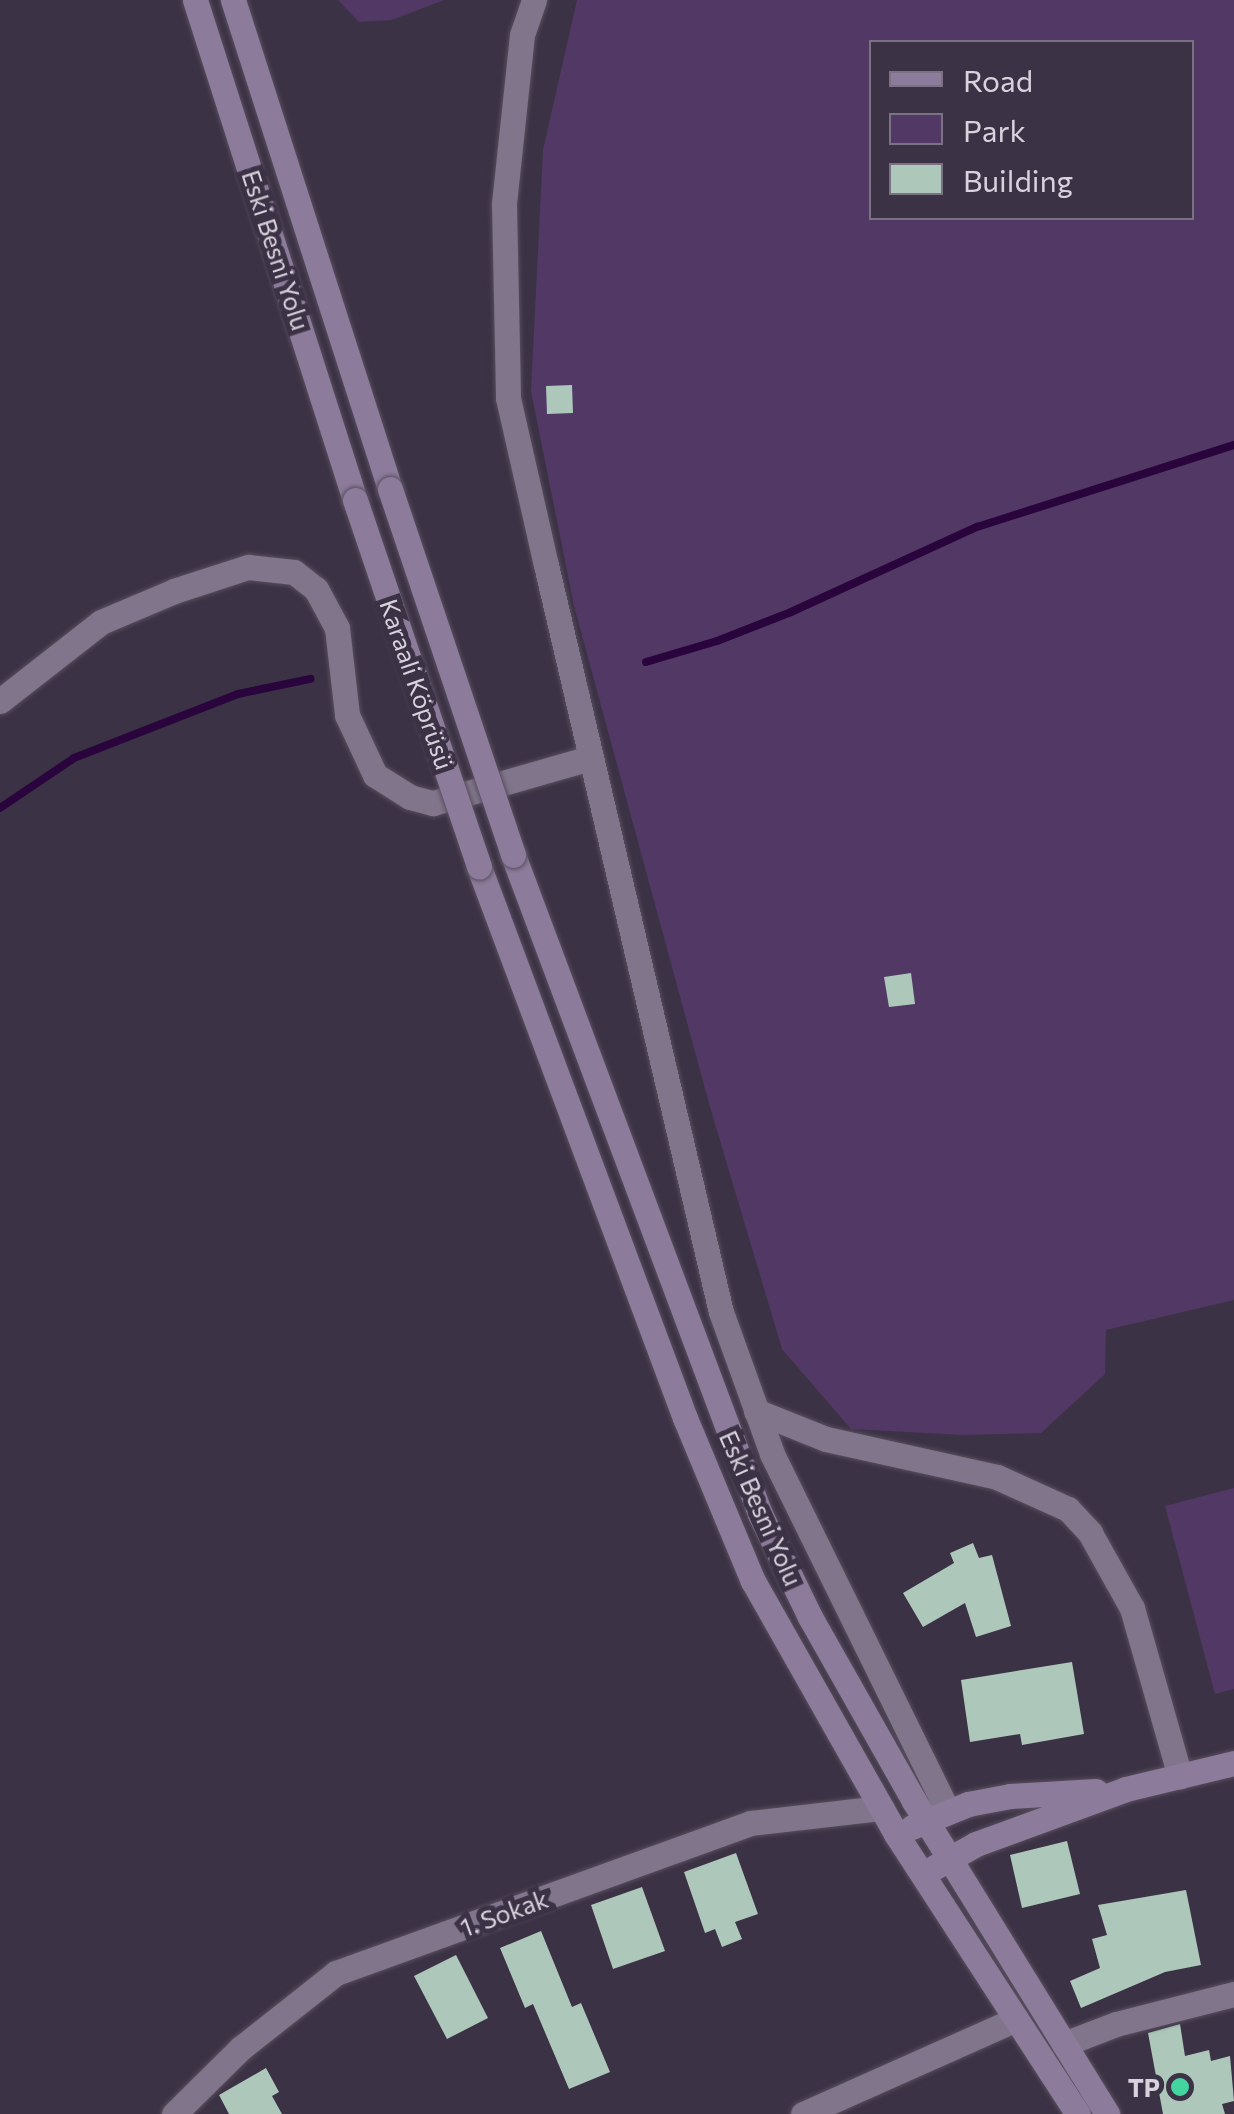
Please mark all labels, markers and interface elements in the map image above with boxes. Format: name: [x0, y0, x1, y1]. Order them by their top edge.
legend: [869, 40, 1194, 220]
text: Road: [963, 61, 1033, 98]
text: Park: [963, 111, 1026, 148]
text: Building: [963, 161, 1073, 198]
street label: Eski Besni Yolu: [236, 166, 316, 334]
street label: Karaali Köprüsü: [374, 595, 460, 773]
street label: Eski Besni Yolu: [713, 1426, 809, 1590]
street label: 1. Sokak: [456, 1883, 552, 1943]
place label: TP: [1128, 2072, 1160, 2102]
marker: TP: [1169, 2076, 1191, 2098]

